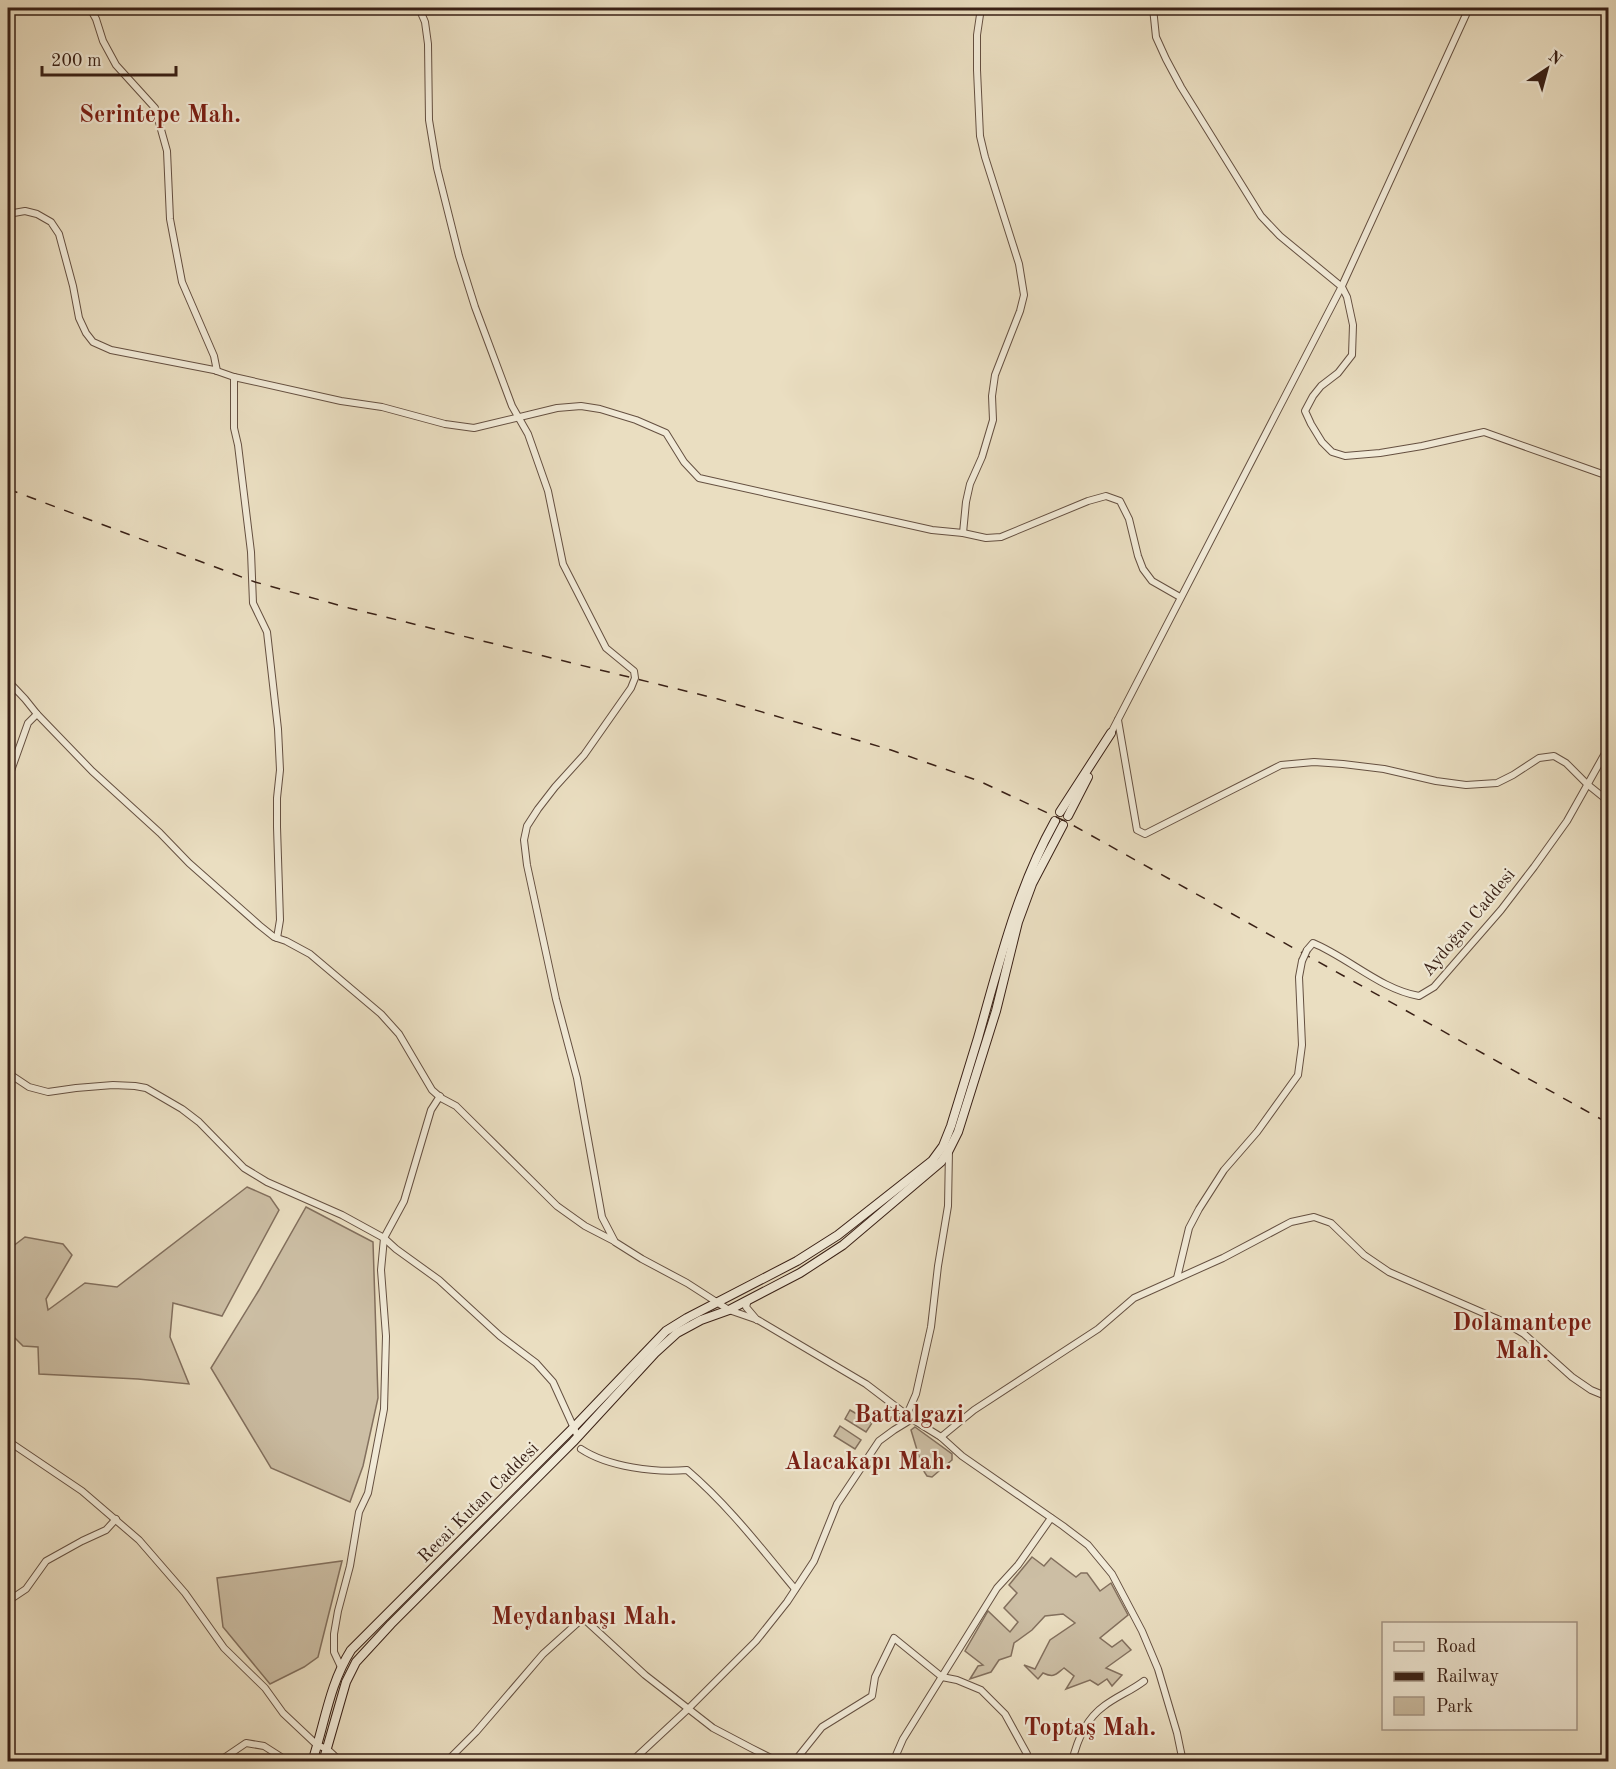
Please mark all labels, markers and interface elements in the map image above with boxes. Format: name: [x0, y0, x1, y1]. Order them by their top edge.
scale bar: [42, 39, 176, 77]
north arrow: [1517, 39, 1577, 99]
text: N: [1545, 48, 1565, 69]
text: 200 m: [51, 52, 102, 70]
district label: Serintepe Mah.: [79, 104, 241, 128]
street label: Aydoğan Caddesi: [1419, 865, 1519, 980]
district label: Dolamantepe Mah.: [1452, 1312, 1592, 1364]
district label: Battalgazi: [854, 1404, 964, 1428]
street label: Recai Kutan Caddesi: [415, 1439, 542, 1566]
district label: Alacakapı Mah.: [784, 1451, 952, 1475]
district label: Meydanbaşı Mah.: [491, 1606, 677, 1630]
legend: [1382, 1622, 1577, 1730]
text: Road: [1436, 1638, 1476, 1656]
text: Railway: [1436, 1668, 1499, 1686]
text: Park: [1436, 1698, 1473, 1716]
district label: Toptaş Mah.: [1024, 1717, 1156, 1741]

